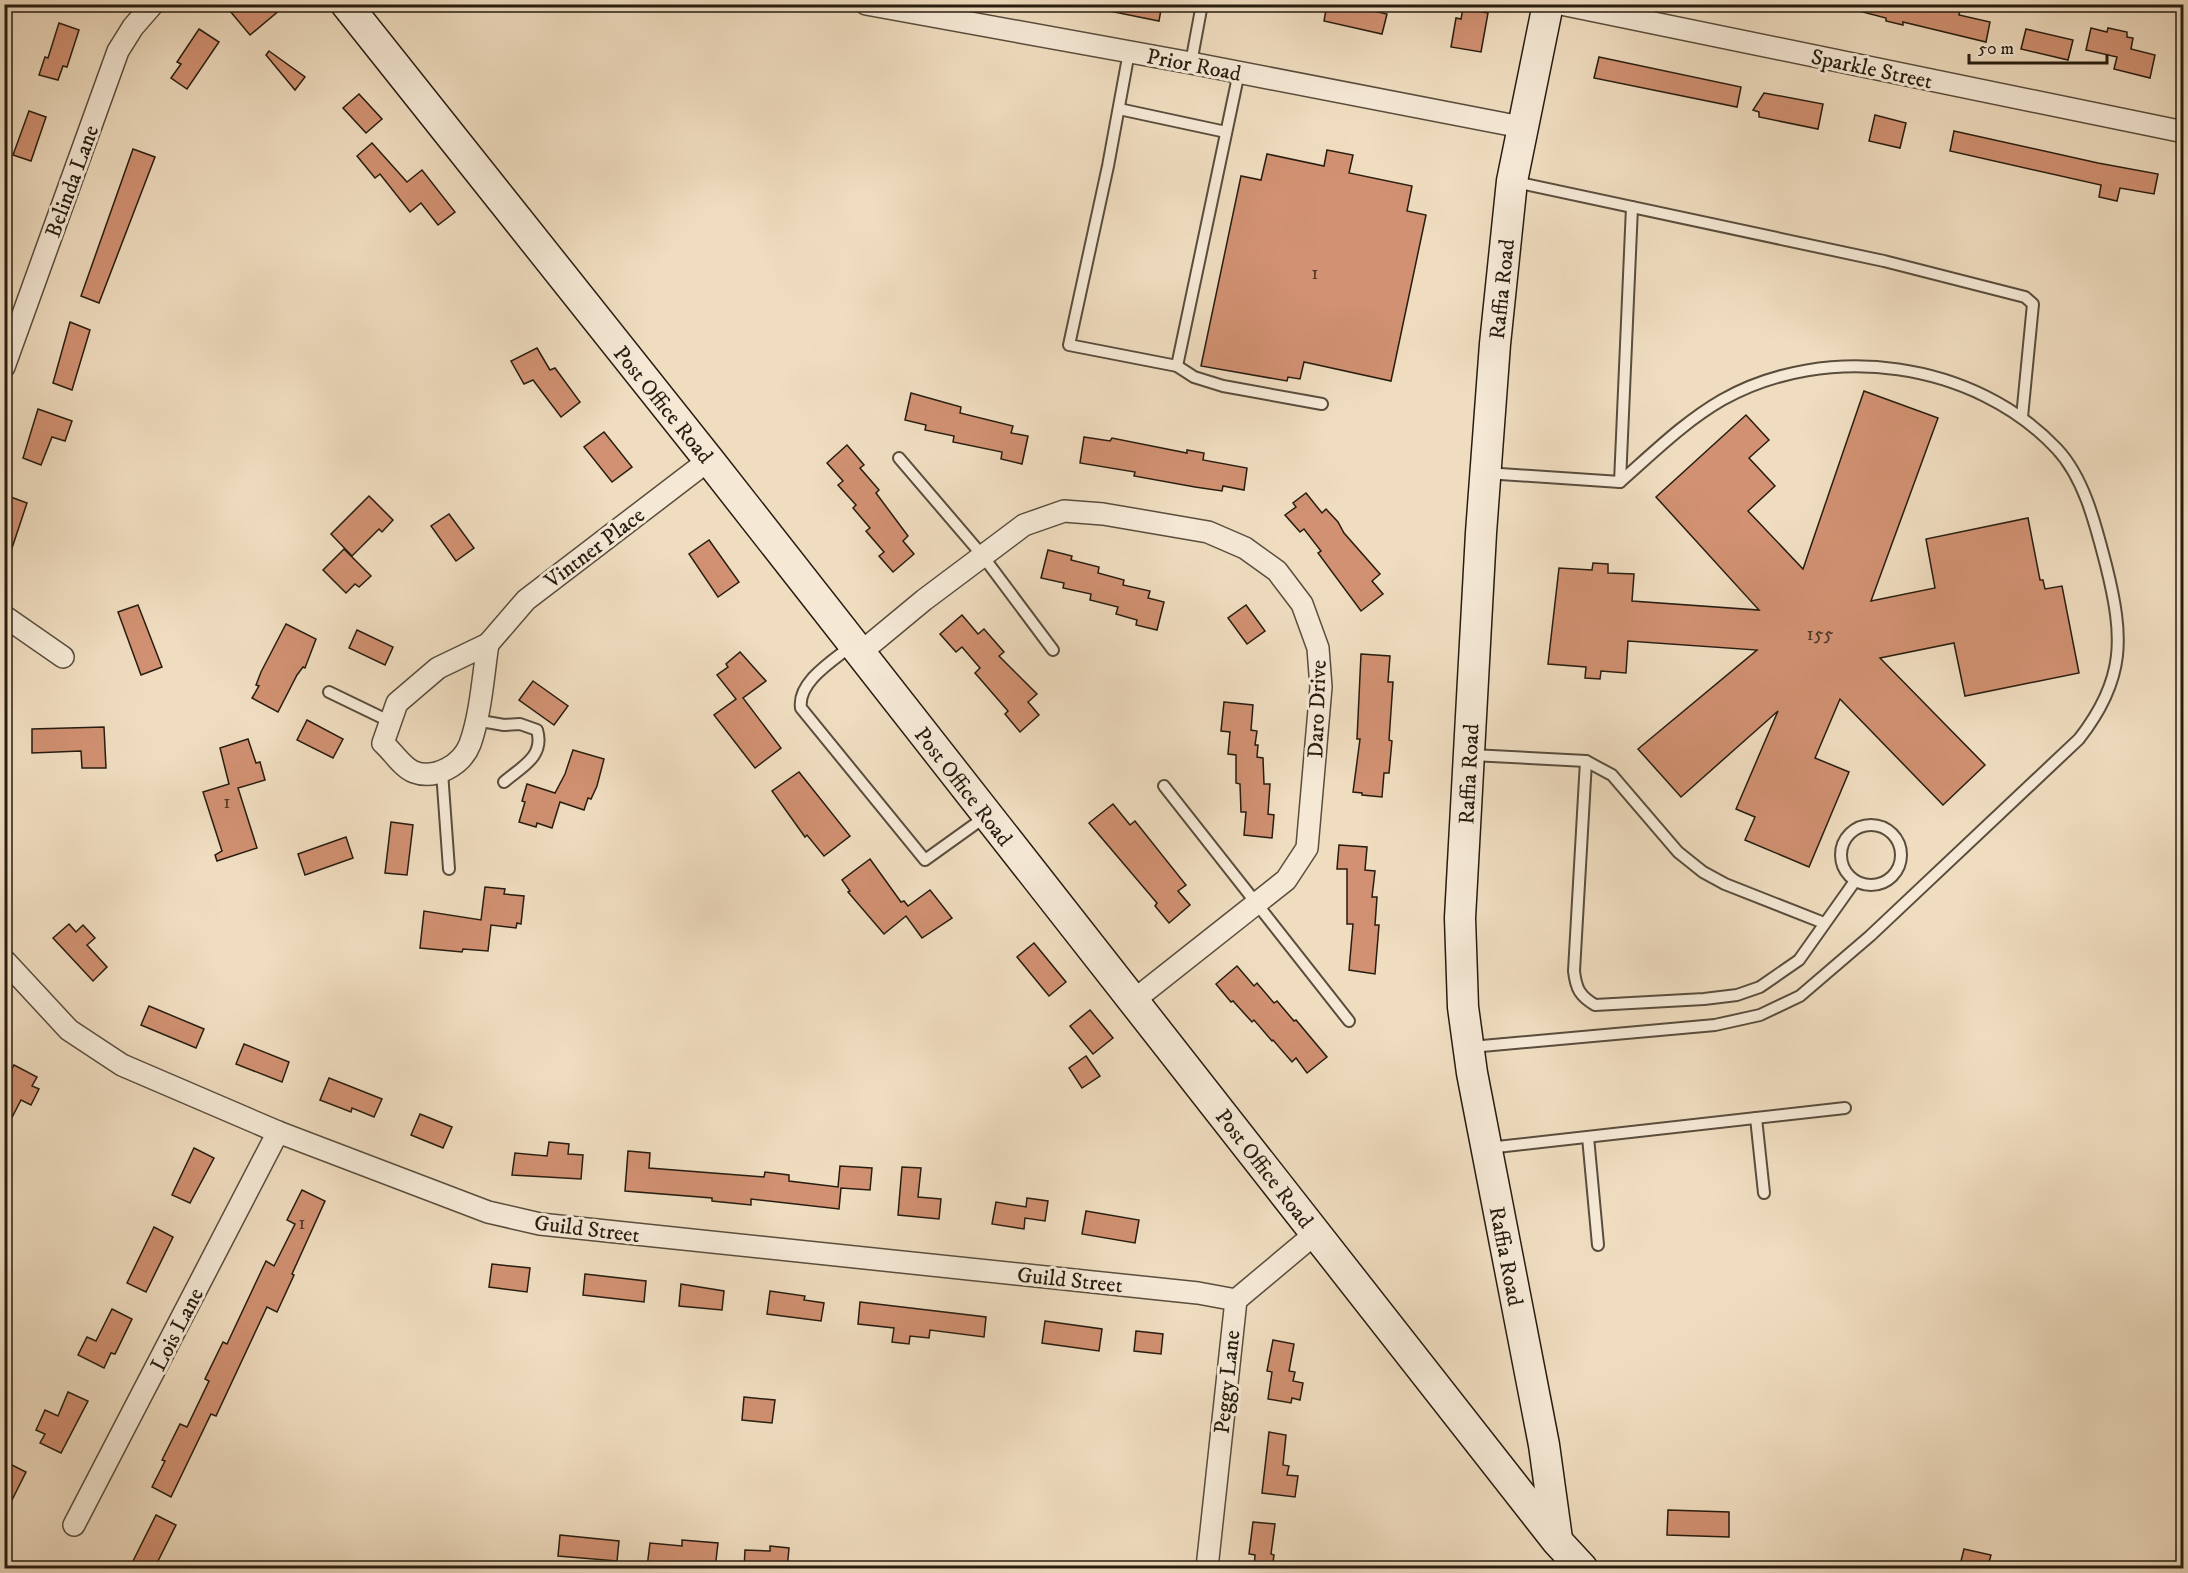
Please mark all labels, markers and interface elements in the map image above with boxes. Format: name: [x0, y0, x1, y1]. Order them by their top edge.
scale bar: [1969, 27, 2107, 65]
text: 50 m: [1978, 38, 2014, 60]
street label: Prior Road: [1144, 43, 1243, 88]
street label: Sparkle Street: [1809, 43, 1935, 95]
street label: Belinda Lane: [40, 122, 105, 241]
street label: Raffia Road: [1484, 238, 1521, 341]
house number: 1: [1311, 261, 1319, 286]
street label: Post Office Road: [607, 341, 719, 469]
street label: Vintner Place: [539, 502, 650, 595]
house number: 155: [1806, 622, 1834, 647]
street label: Daro Drive: [1302, 659, 1333, 759]
street label: Post Office Road: [908, 722, 1018, 852]
street label: Raffia Road: [1453, 723, 1486, 825]
house number: 1: [223, 790, 231, 815]
street label: Post Office Road: [1209, 1104, 1319, 1234]
street label: Raffia Road: [1483, 1204, 1528, 1308]
street label: Guild Street: [533, 1210, 641, 1249]
house number: 1: [298, 1211, 306, 1236]
street label: Guild Street: [1016, 1262, 1124, 1299]
street label: Lois Lane: [145, 1283, 210, 1376]
street label: Peggy Lane: [1209, 1329, 1246, 1435]

